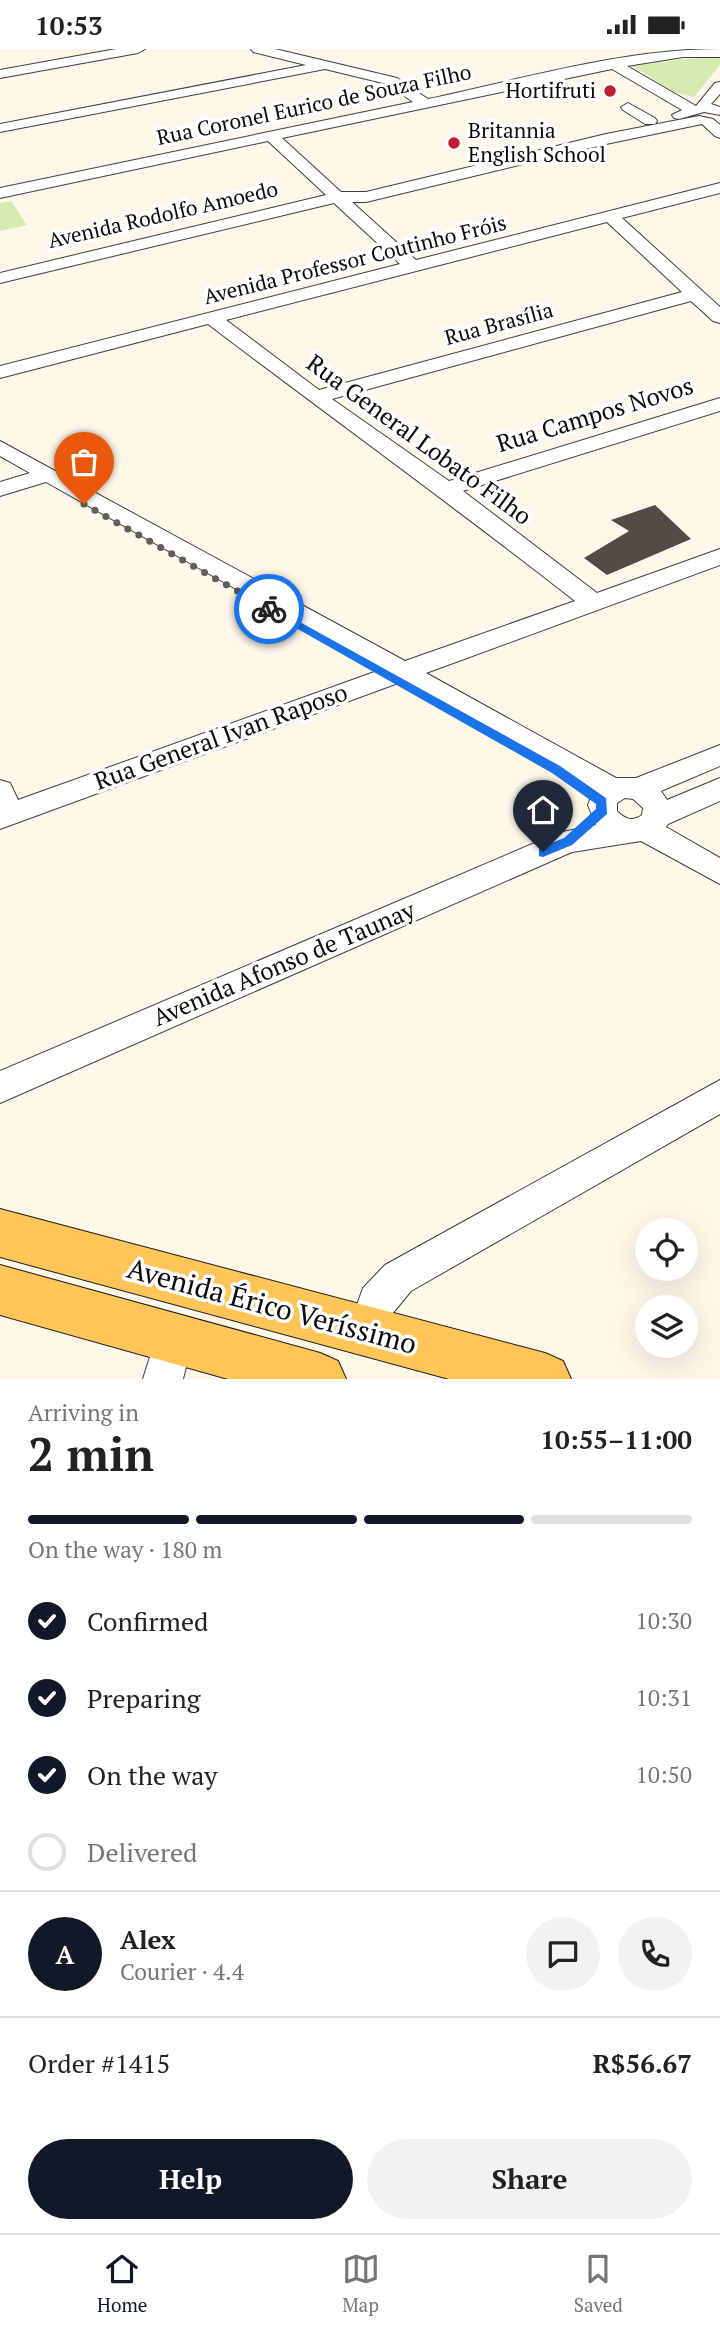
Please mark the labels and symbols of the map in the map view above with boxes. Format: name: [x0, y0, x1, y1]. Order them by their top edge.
street label: Rua Coronel Eurico de Souza Filho: [154, 57, 474, 151]
place label: Hortifruti: [506, 76, 596, 104]
marker: Hortifruti: [602, 83, 618, 99]
place label: Britannia English School: [468, 116, 606, 168]
marker: Britannia English School: [446, 135, 462, 151]
street label: Avenida Rodolfo Amoedo: [45, 174, 280, 254]
street label: Avenida Professor Coutinho Fróis: [200, 208, 509, 310]
street label: Rua Brasília: [441, 295, 557, 351]
street label: Rua General Lobato Filho: [301, 347, 539, 532]
street label: Rua Campos Novos: [492, 369, 697, 459]
pin: [54, 432, 114, 504]
courier: [234, 574, 304, 644]
street label: Rua General Ivan Raposo: [90, 675, 352, 797]
pin: [513, 780, 573, 852]
street label: Avenida Afonso de Taunay: [148, 893, 420, 1033]
street label: Avenida Érico Veríssimo: [123, 1249, 421, 1362]

